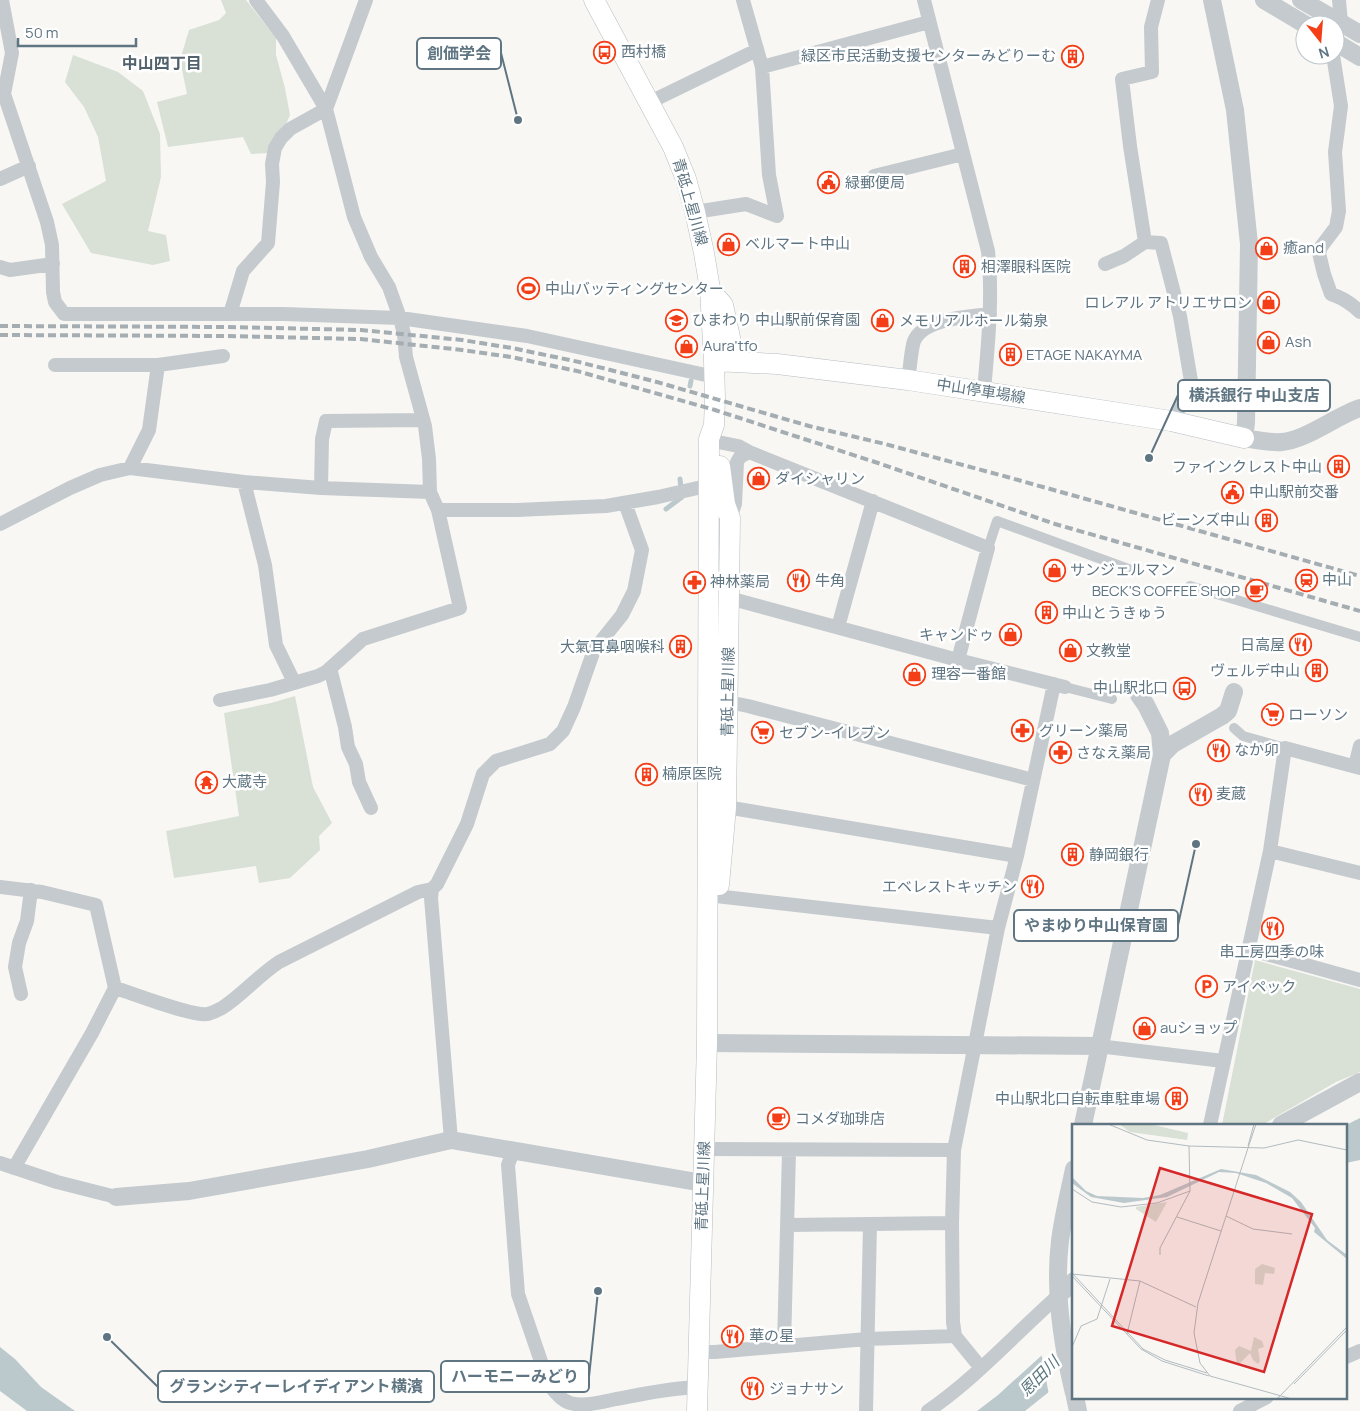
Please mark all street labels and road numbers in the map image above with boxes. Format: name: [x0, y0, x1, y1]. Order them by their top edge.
street label: 青砥上星川線: [668, 156, 713, 248]
street label: 中山停車場線: [935, 373, 1027, 408]
street label: 青砥上星川線: [716, 647, 739, 737]
street label: 青砥上星川線: [690, 1141, 715, 1231]

